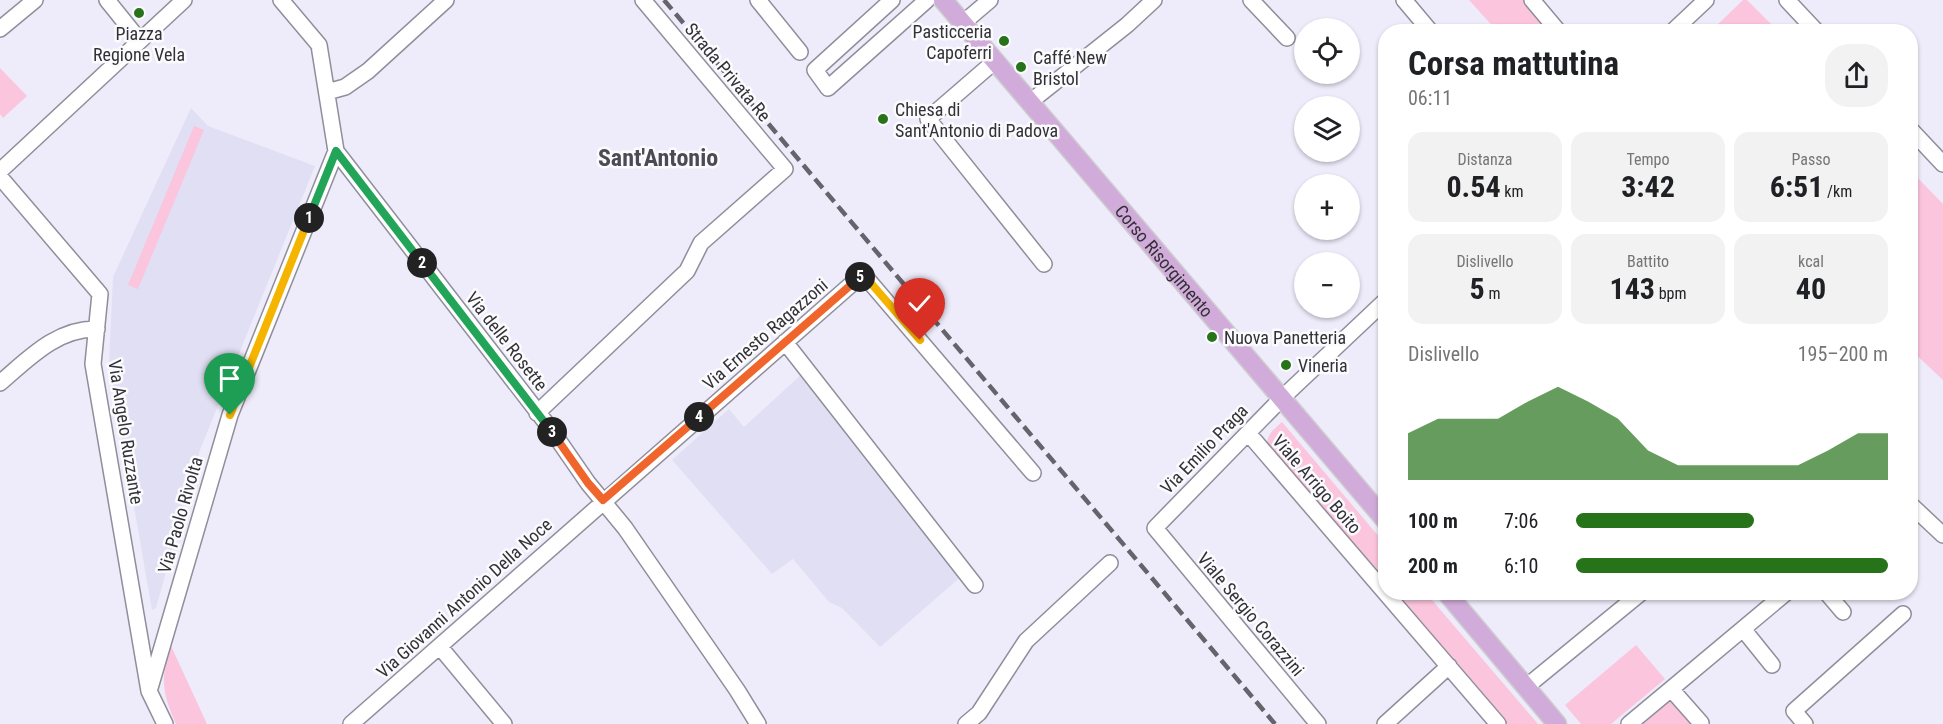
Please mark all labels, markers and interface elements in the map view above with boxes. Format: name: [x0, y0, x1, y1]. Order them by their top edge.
marker: Piazza Regione Vela: [132, 6, 146, 20]
map controls: [1294, 18, 1360, 318]
button: locate: [1294, 18, 1360, 84]
street label: Strada Privata Re: [681, 19, 775, 125]
place label: Pasticceria Capoferri: [913, 21, 992, 63]
place label: Piazza Regione Vela: [93, 23, 185, 65]
marker: Pasticceria Capoferri: [997, 34, 1011, 48]
text: Corsa mattutina: [1408, 44, 1619, 83]
button: share: [1825, 44, 1888, 107]
place label: Caffé New Bristol: [1033, 47, 1107, 89]
marker: Caffé New Bristol: [1014, 60, 1028, 74]
text: 06:11: [1408, 86, 1452, 110]
button: layers: [1294, 96, 1360, 162]
place label: Chiesa di Sant'Antonio di Padova: [895, 99, 1058, 141]
marker: Chiesa di Sant'Antonio di Padova: [876, 112, 890, 126]
district label: Sant'Antonio: [598, 144, 718, 172]
text: Distanza: [1458, 150, 1512, 169]
text: Tempo: [1626, 150, 1670, 169]
text: Passo: [1791, 150, 1831, 169]
text: 0.54: [1446, 169, 1501, 204]
text: 3:42: [1621, 169, 1675, 204]
text: 6:51: [1770, 169, 1823, 204]
button: +: [1294, 174, 1360, 240]
text: km: [1501, 182, 1524, 201]
text: /km: [1823, 182, 1852, 201]
street label: Corso Risorgimento: [1111, 200, 1218, 321]
pin: 1: [294, 203, 324, 233]
text: 1: [305, 208, 313, 227]
pin: 2: [407, 248, 437, 278]
button: −: [1294, 252, 1360, 318]
text: Dislivello: [1456, 252, 1514, 271]
text: Battito: [1627, 252, 1669, 271]
text: kcal: [1798, 252, 1824, 271]
text: 2: [418, 253, 426, 272]
pin: 5: [845, 262, 875, 292]
text: 5: [856, 267, 864, 286]
text: 5: [1470, 271, 1485, 306]
text: 143: [1610, 271, 1655, 306]
text: 40: [1796, 271, 1826, 306]
street label: Via Ernesto Ragazzoni: [698, 274, 832, 394]
pin: [894, 278, 945, 340]
text: m: [1485, 284, 1500, 303]
text: bpm: [1655, 284, 1686, 303]
street label: Via delle Rosette: [462, 287, 552, 395]
icon: check: [903, 287, 936, 320]
place label: Nuova Panetteria: [1224, 327, 1346, 348]
marker: Nuova Panetteria: [1205, 330, 1219, 344]
text: Dislivello: [1408, 342, 1479, 366]
text: 195–200 m: [1798, 342, 1888, 366]
pin: [204, 353, 255, 415]
place label: Vineria: [1298, 355, 1348, 376]
street label: Via Angelo Ruzzante: [104, 358, 148, 506]
marker: Vineria: [1279, 358, 1293, 372]
icon: arrive: [213, 362, 246, 395]
street label: Via Emilio Praga: [1156, 400, 1252, 498]
pin: 4: [684, 402, 714, 432]
text: 4: [695, 407, 703, 426]
pin: 3: [537, 417, 567, 447]
text: 3: [548, 422, 556, 441]
street label: Viale Arrigo Boito: [1268, 430, 1366, 538]
street label: Via Paolo Rivolta: [153, 454, 207, 576]
text: 100 m: [1408, 509, 1458, 533]
text: 7:06: [1504, 509, 1538, 533]
street label: Via Giovanni Antonio Della Noce: [372, 514, 556, 682]
street label: Viale Sergio Corazzini: [1193, 548, 1309, 680]
text: 200 m: [1408, 554, 1458, 578]
text: 6:10: [1504, 554, 1538, 578]

